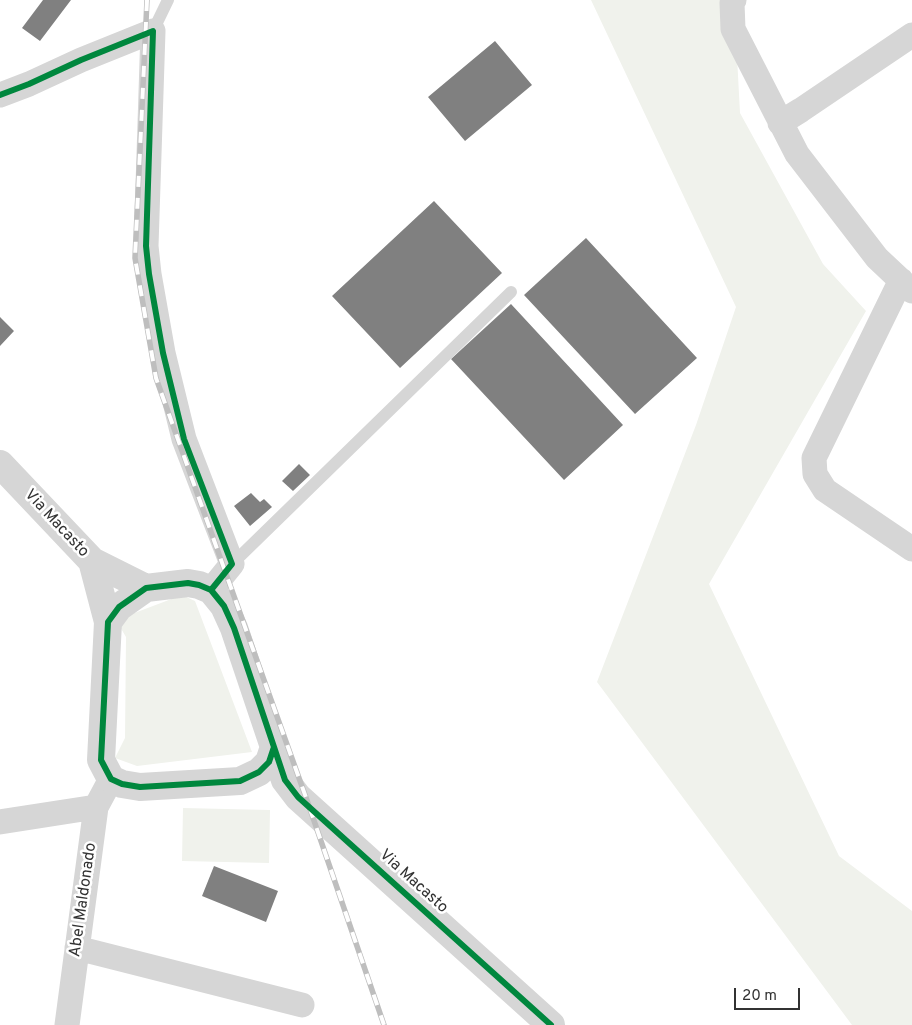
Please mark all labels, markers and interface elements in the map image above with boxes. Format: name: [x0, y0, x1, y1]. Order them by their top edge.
street label: Via Macasto: [20, 486, 92, 562]
street label: Abel Maldonado: [66, 842, 102, 958]
street label: Via Macasto: [375, 846, 451, 918]
scale bar: [737, 978, 803, 1010]
text: 20 m: [742, 987, 777, 1006]

